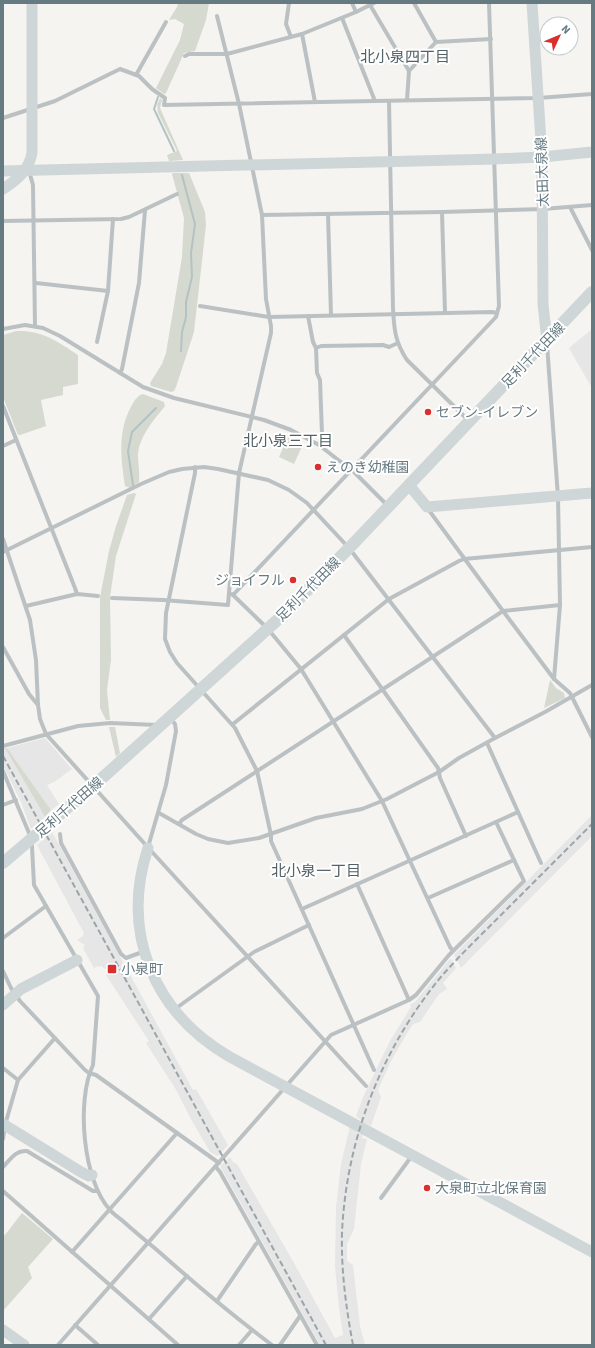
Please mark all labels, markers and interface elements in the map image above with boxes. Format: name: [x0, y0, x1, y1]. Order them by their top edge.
north arrow: [539, 16, 579, 56]
text: N: [558, 22, 574, 37]
district label: 北小泉四丁目: [360, 47, 450, 68]
street label: 太田大泉線: [532, 137, 554, 207]
street label: 足利千代田線: [497, 319, 570, 393]
place label: セブン-イレブン: [436, 403, 538, 423]
marker: セブン-イレブン: [423, 407, 433, 417]
district label: 北小泉三丁目: [243, 431, 333, 452]
place label: えのき幼稚園: [326, 458, 410, 478]
marker: えのき幼稚園: [313, 462, 323, 472]
street label: 足利千代田線: [272, 553, 345, 626]
place label: ジョイフル: [215, 571, 285, 591]
marker: ジョイフル: [288, 575, 298, 585]
street label: 足利千代田線: [31, 773, 108, 843]
district label: 北小泉一丁目: [271, 861, 361, 882]
place label: 小泉町: [121, 960, 163, 980]
marker: 小泉町: [106, 963, 118, 975]
place label: 大泉町立北保育園: [435, 1179, 547, 1199]
marker: 大泉町立北保育園: [422, 1183, 432, 1193]

